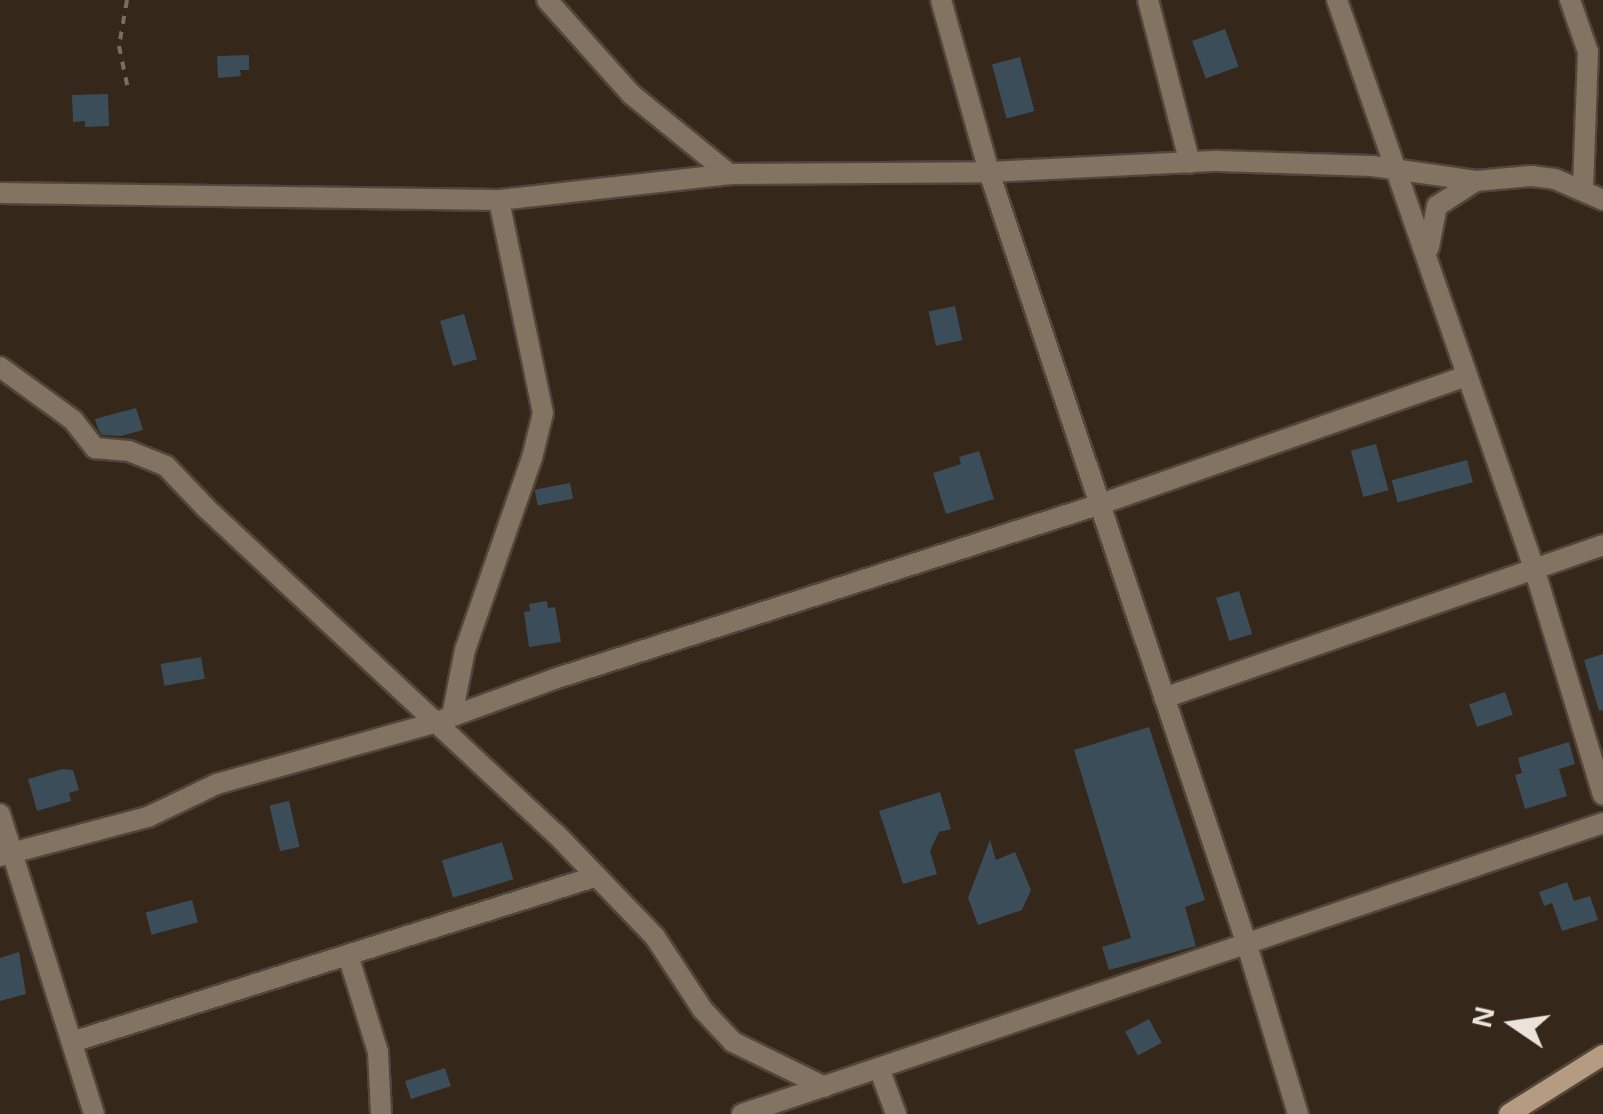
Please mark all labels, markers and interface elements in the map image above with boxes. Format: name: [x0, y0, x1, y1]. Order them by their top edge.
north arrow: [1463, 974, 1563, 1074]
text: N: [1466, 1004, 1501, 1030]

